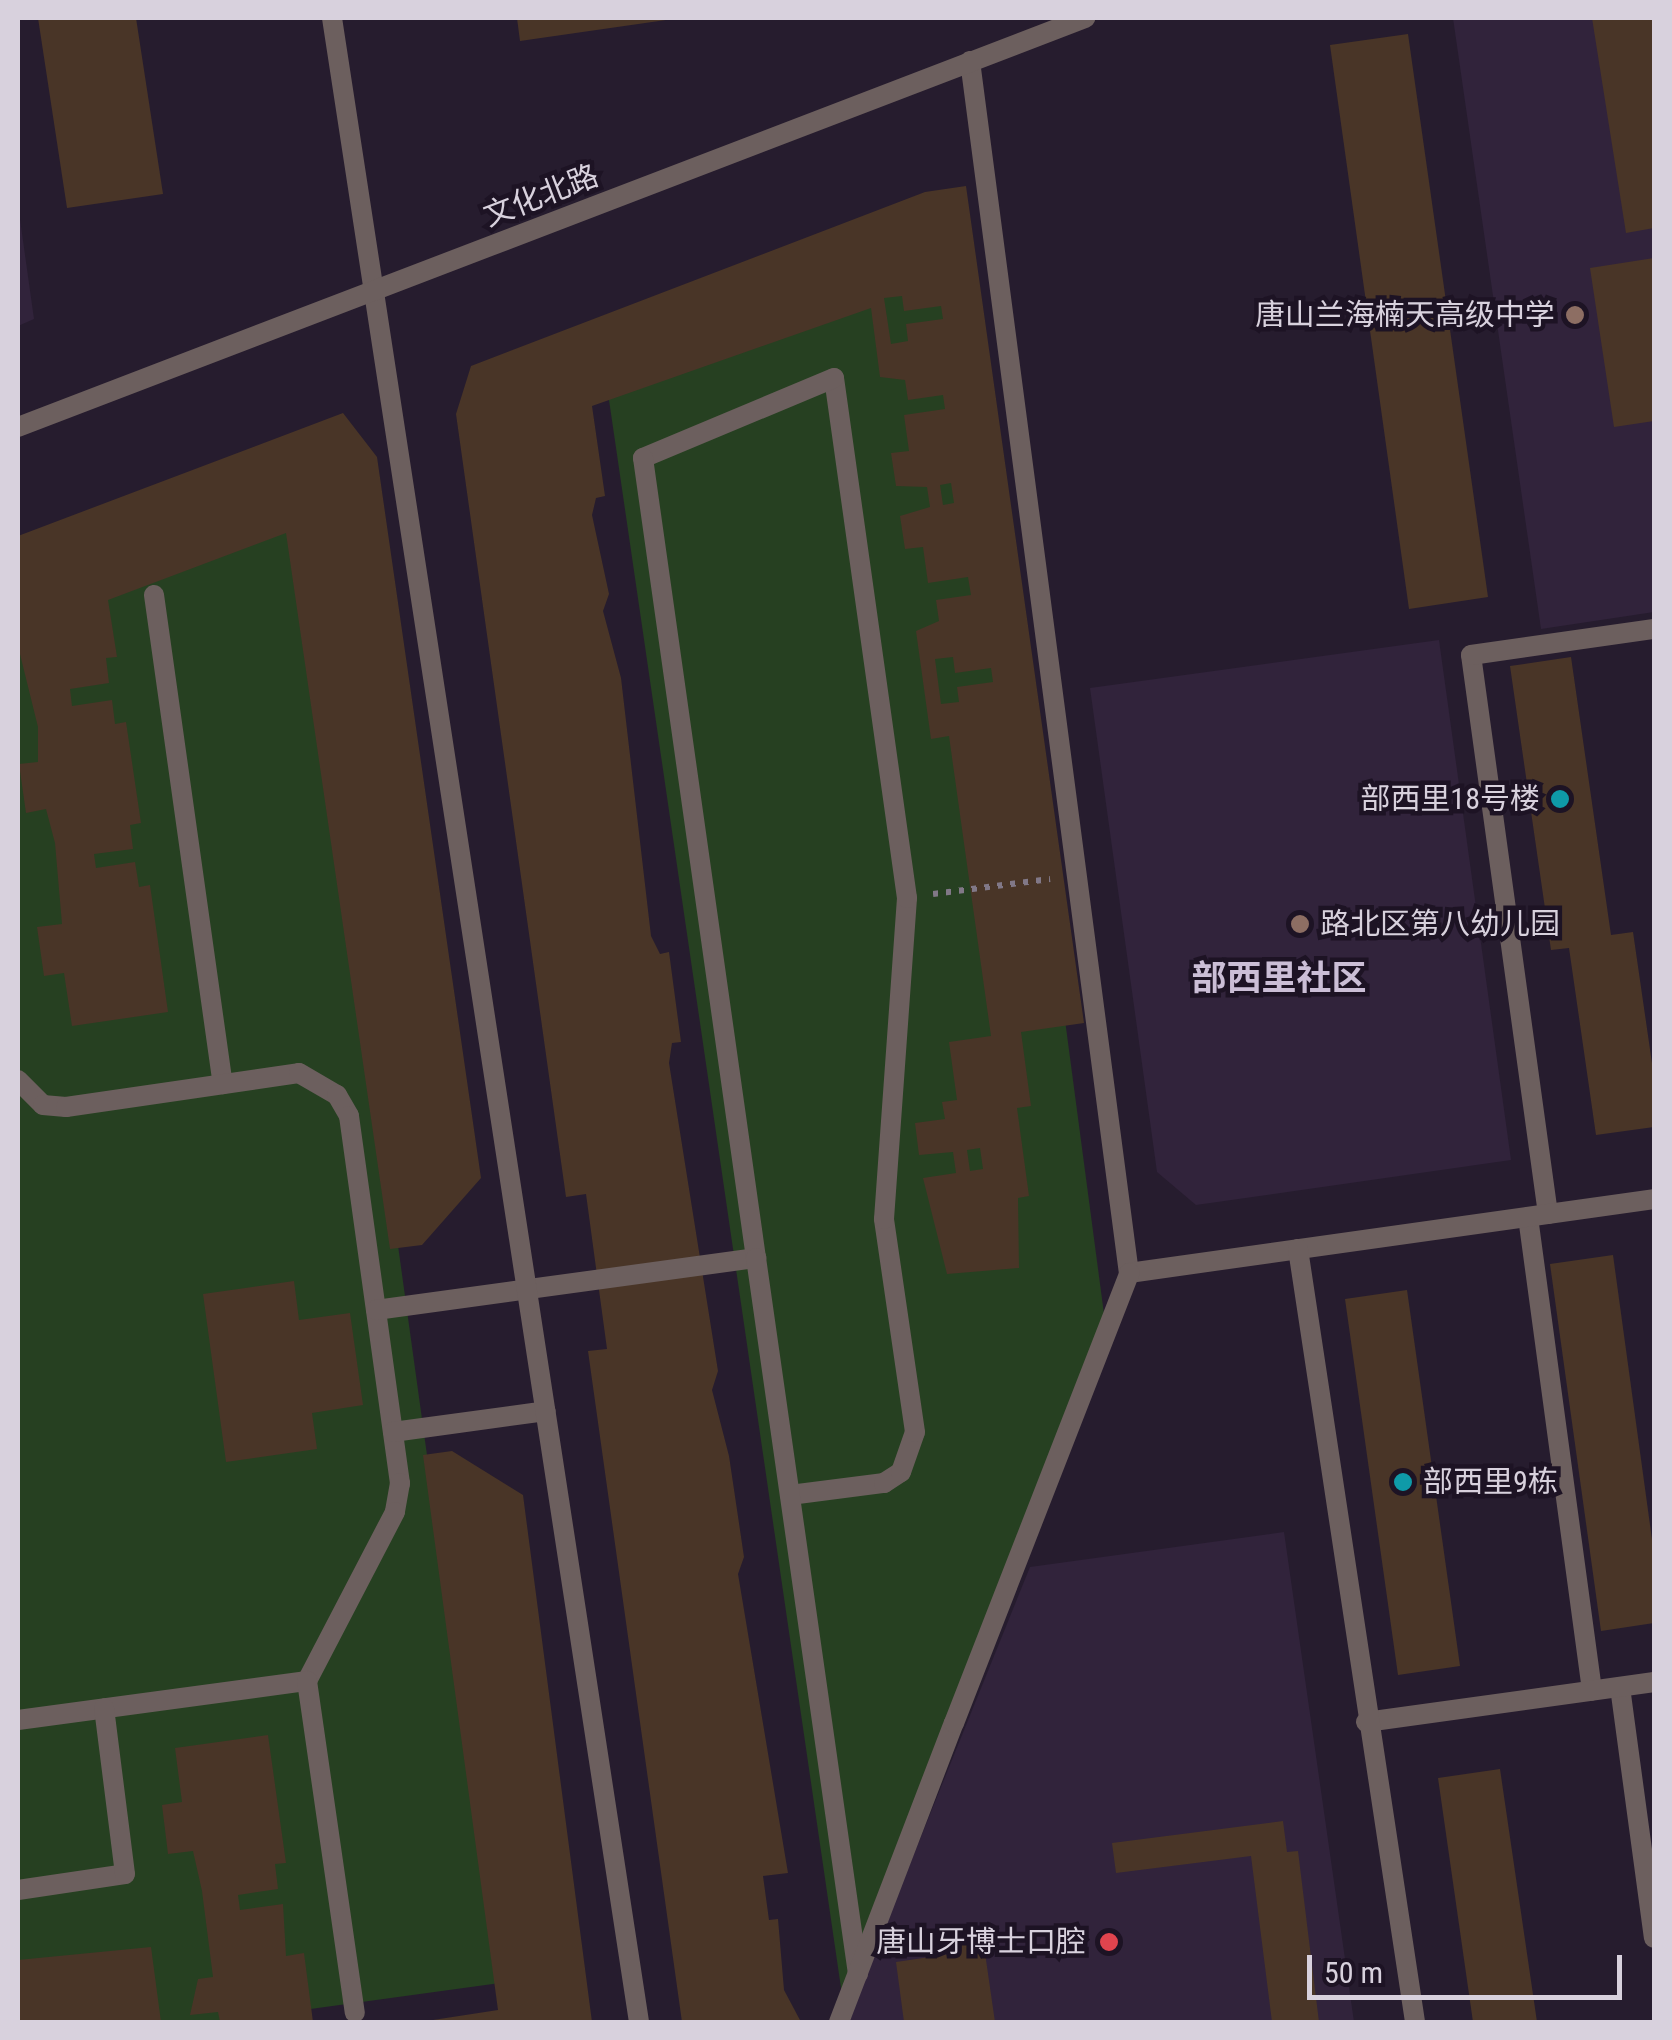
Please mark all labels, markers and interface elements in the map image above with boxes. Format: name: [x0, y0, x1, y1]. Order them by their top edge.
street label: 文化北路: [479, 158, 603, 234]
place label: 唐山兰海楠天高级中学: [1255, 297, 1555, 333]
marker: 唐山兰海楠天高级中学: [1564, 304, 1586, 326]
place label: 部西里18号楼: [1360, 781, 1540, 817]
marker: 部西里18号楼: [1549, 788, 1571, 810]
place label: 路北区第八幼儿园: [1320, 906, 1560, 942]
marker: 路北区第八幼儿园: [1289, 913, 1311, 935]
district label: 部西里社区: [1192, 958, 1366, 1000]
place label: 部西里9栋: [1423, 1464, 1558, 1500]
marker: 部西里9栋: [1392, 1471, 1414, 1493]
place label: 唐山牙博士口腔: [876, 1924, 1086, 1960]
marker: 唐山牙博士口腔: [1096, 1929, 1122, 1955]
scale bar: [1312, 1935, 1627, 1997]
text: 50 m: [1324, 1955, 1383, 1990]

